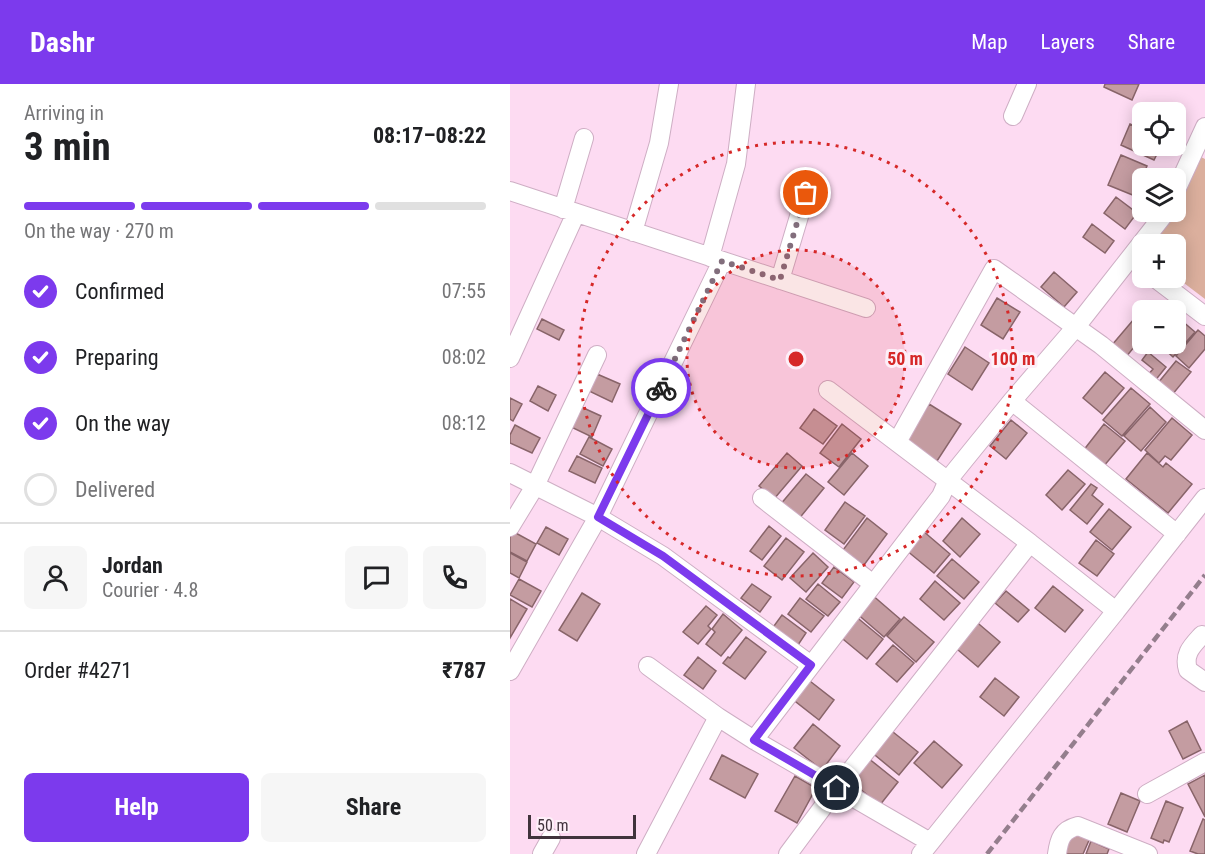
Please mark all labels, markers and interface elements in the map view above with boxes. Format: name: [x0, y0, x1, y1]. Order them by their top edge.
text: Dashr: [30, 26, 95, 59]
text: Map: [971, 30, 1008, 54]
text: Layers: [1041, 30, 1095, 54]
text: Share: [1128, 30, 1175, 54]
text: Arriving in: [24, 101, 104, 125]
map controls: [1132, 102, 1186, 354]
button: locate: [1132, 102, 1186, 156]
text: 08:17–08:22: [373, 123, 486, 148]
text: 3 min: [24, 124, 111, 170]
pin: [780, 167, 831, 218]
button: layers: [1132, 168, 1186, 222]
icon: bag: [789, 176, 822, 209]
text: On the way · 270 m: [24, 219, 174, 243]
button: +: [1132, 234, 1186, 288]
icon: check: [24, 275, 57, 308]
text: Confirmed: [75, 279, 164, 304]
text: 07:55: [442, 279, 486, 303]
button: −: [1132, 300, 1186, 354]
icon: check: [24, 341, 57, 374]
text: Preparing: [75, 345, 159, 370]
text: 08:02: [442, 345, 486, 369]
text: 50 m: [887, 348, 923, 369]
text: 100 m: [991, 348, 1035, 369]
centre of rings: [786, 349, 806, 369]
courier: [631, 358, 691, 418]
icon: bike: [645, 372, 678, 405]
icon: check: [24, 407, 57, 440]
text: On the way: [75, 411, 170, 436]
text: 08:12: [442, 411, 486, 435]
text: Delivered: [75, 477, 155, 502]
button: person: [24, 546, 87, 609]
button: chat: [345, 546, 408, 609]
button: phone: [423, 546, 486, 609]
text: Jordan: [102, 553, 163, 578]
text: Courier · 4.8: [102, 578, 198, 602]
text: Order #4271: [24, 658, 132, 683]
text: ₹787: [442, 658, 486, 683]
pin: [811, 762, 862, 813]
icon: home: [820, 771, 853, 804]
button: Help: [24, 773, 249, 842]
button: Share: [261, 773, 486, 842]
scale bar: [528, 812, 636, 840]
text: 50 m: [537, 816, 569, 835]

